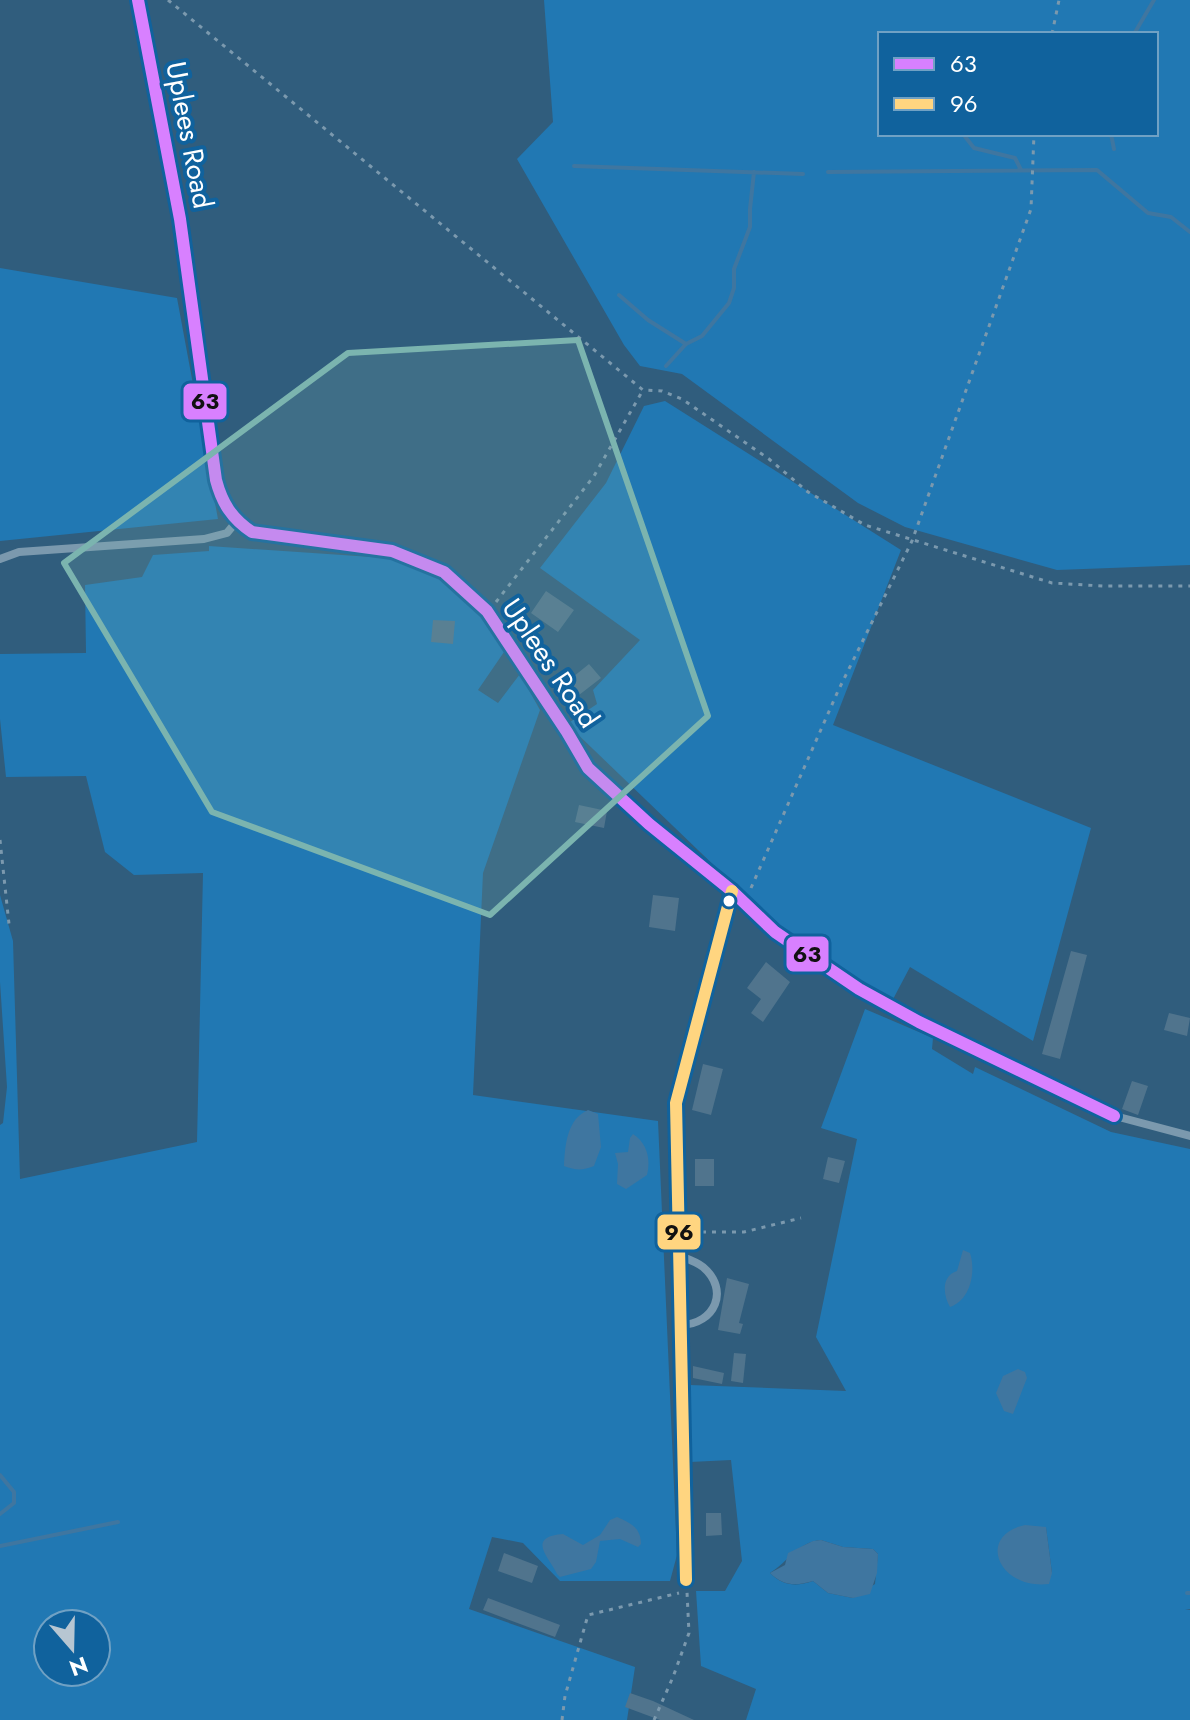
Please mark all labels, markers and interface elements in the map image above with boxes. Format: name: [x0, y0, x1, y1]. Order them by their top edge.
legend: [878, 32, 1158, 136]
text: 63: [950, 46, 977, 81]
street label: Uplees Road: [155, 58, 224, 212]
text: 96: [950, 86, 978, 121]
line badge: 63: [182, 382, 228, 421]
text: 63: [191, 385, 219, 417]
street label: Uplees Road: [492, 590, 609, 736]
unlabelled marker: [721, 893, 737, 909]
line badge: 63: [785, 935, 830, 973]
text: 63: [793, 938, 821, 970]
line badge: 96: [656, 1213, 702, 1251]
text: 96: [664, 1216, 694, 1248]
north arrow: [32, 1608, 112, 1688]
text: N: [65, 1649, 93, 1685]

